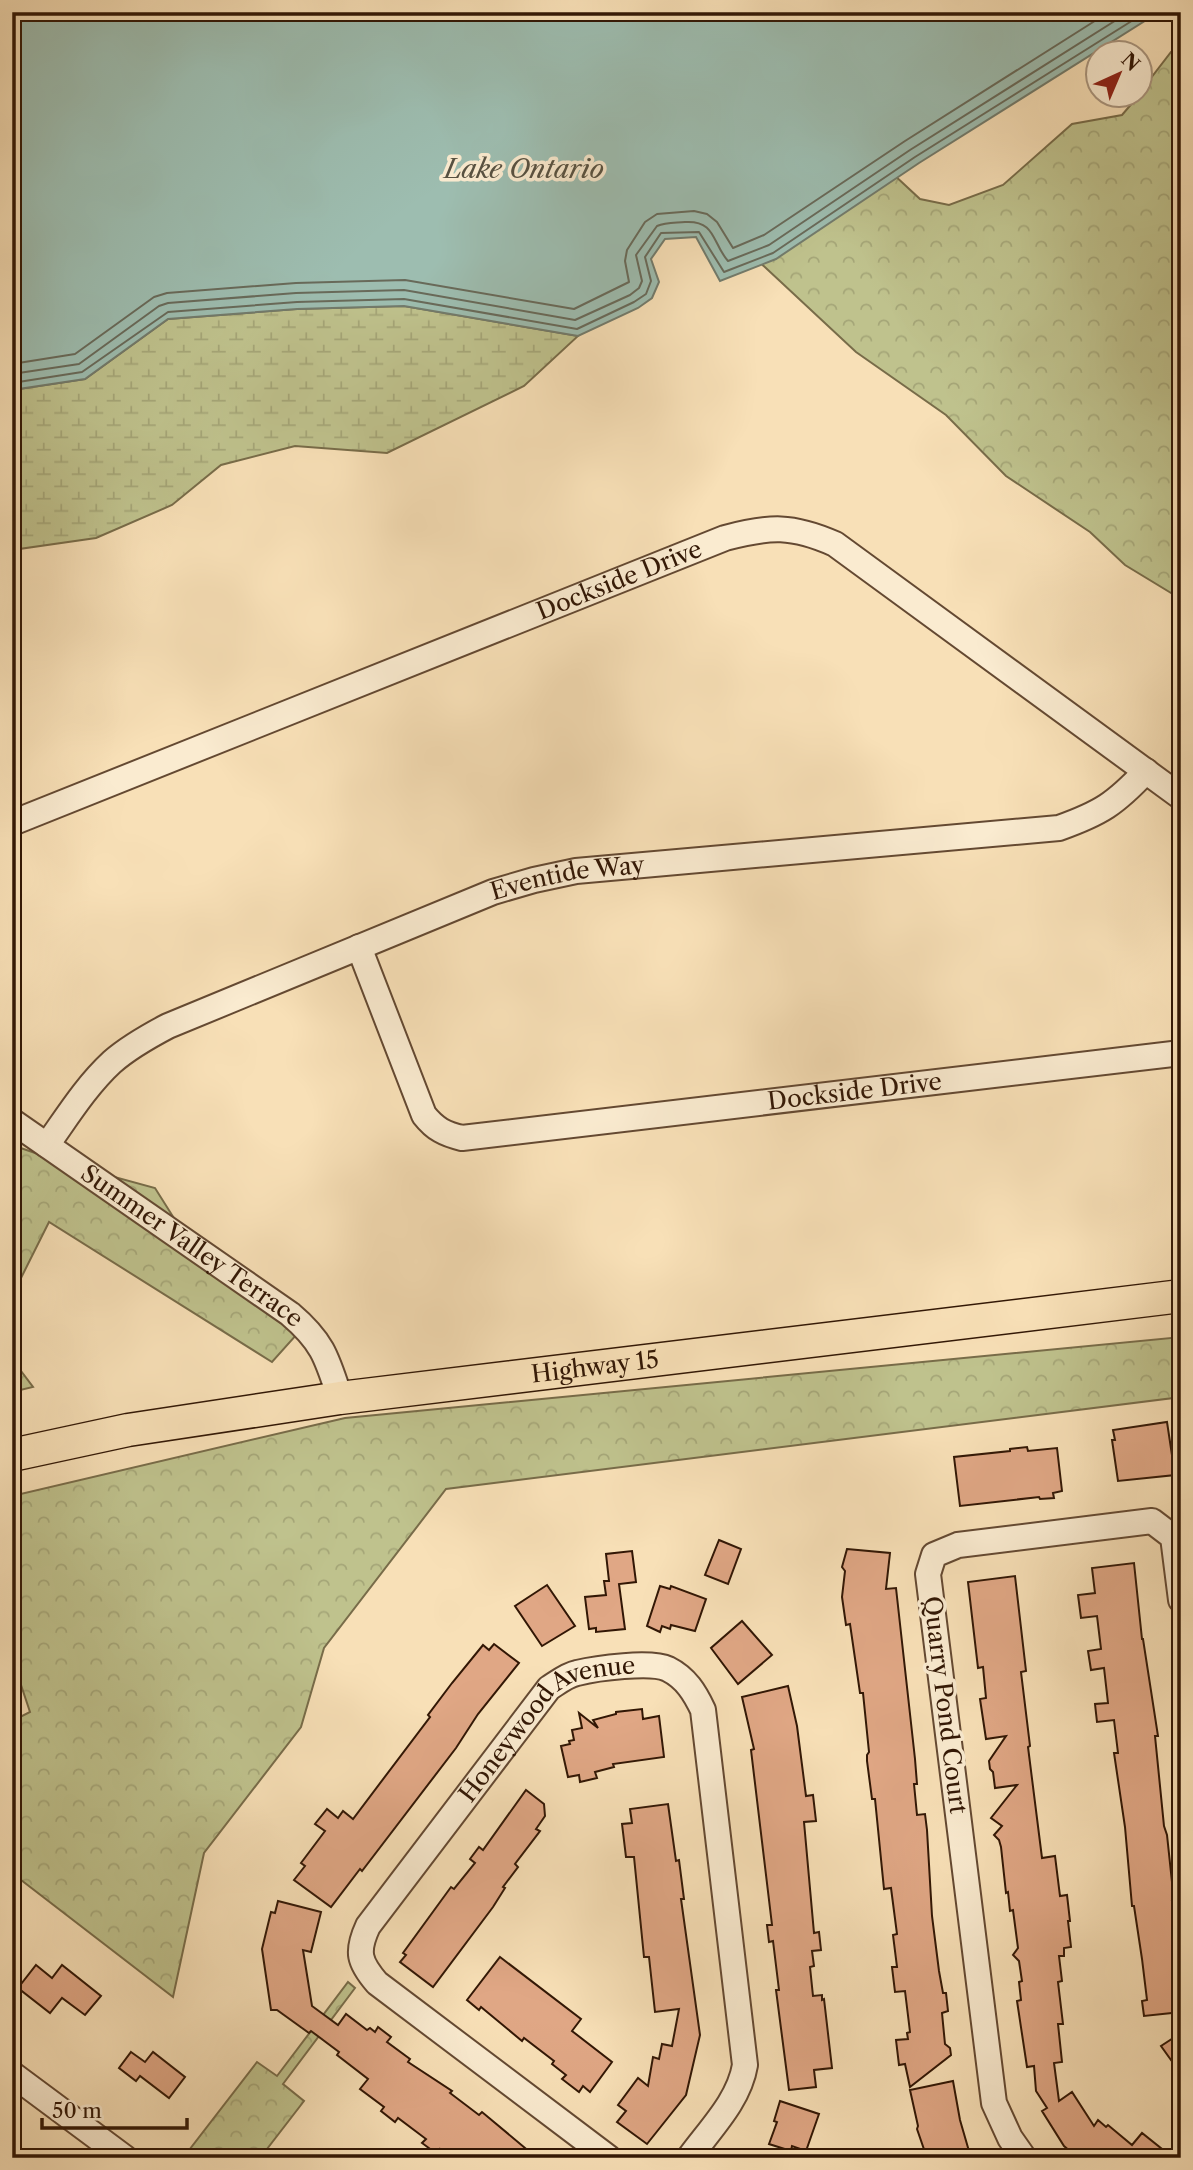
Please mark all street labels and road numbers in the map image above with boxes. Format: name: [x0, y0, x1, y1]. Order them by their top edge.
street label: Dockside Drive: [532, 534, 706, 626]
street label: Eventide Way: [487, 850, 646, 906]
street label: Dockside Drive: [766, 1066, 943, 1116]
street label: Summer Valley Terrace: [76, 1158, 310, 1333]
street label: Highway 15: [530, 1344, 660, 1389]
street label: Quarry Pond Court: [918, 1594, 973, 1816]
street label: Honeywood Avenue: [453, 1650, 636, 1808]

